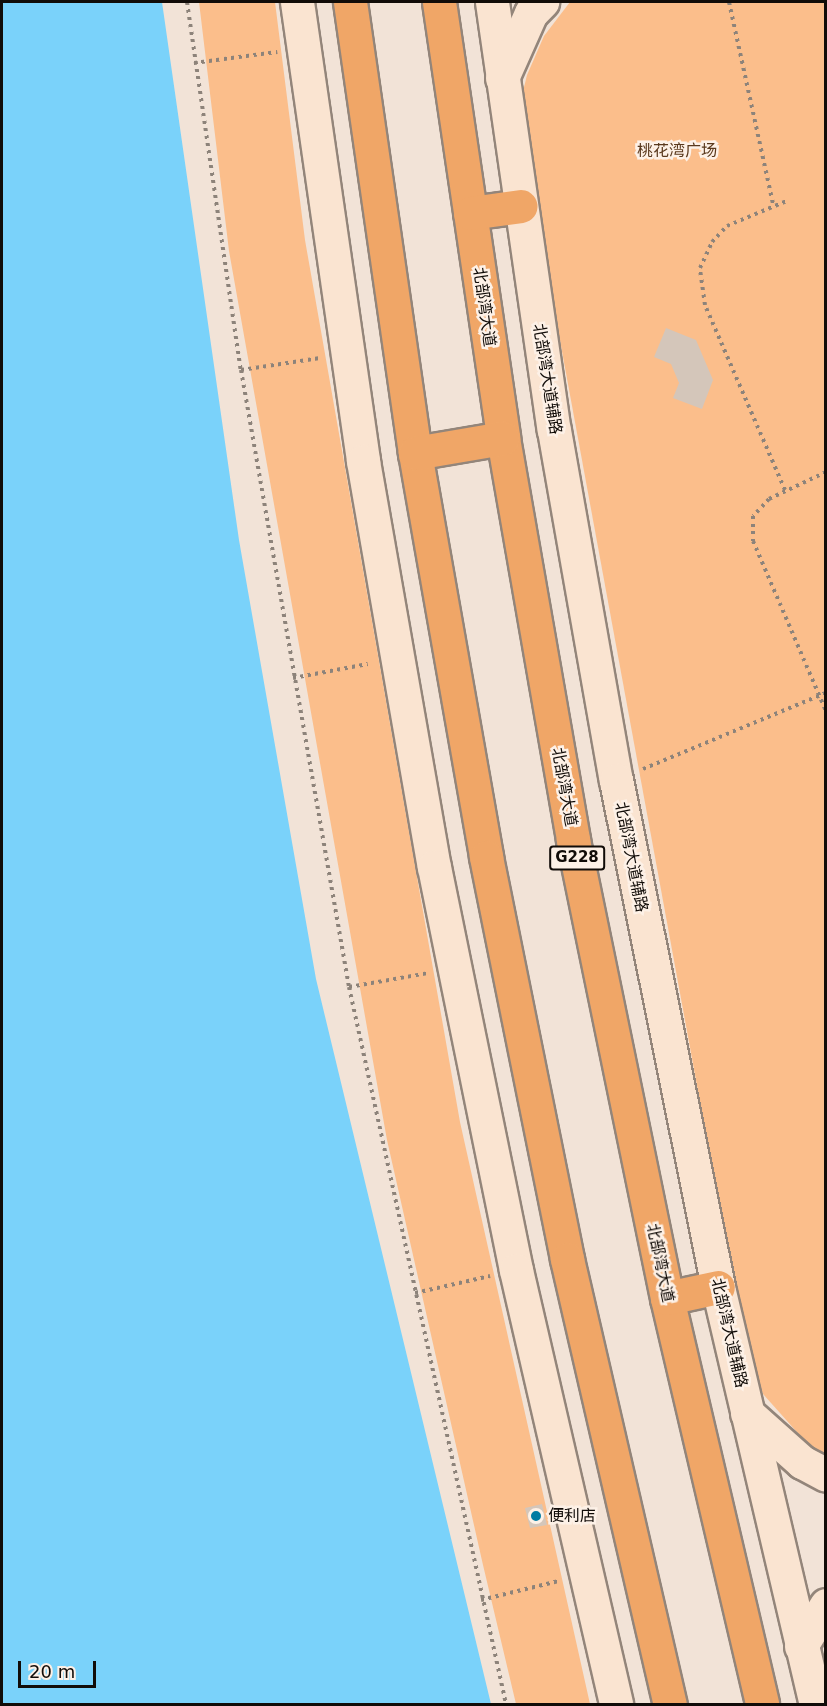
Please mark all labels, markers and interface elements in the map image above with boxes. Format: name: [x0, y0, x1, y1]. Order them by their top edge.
park label: 桃花湾广场: [637, 141, 717, 161]
street label: 北部湾大道: [469, 266, 499, 348]
street label: 北部湾大道辅路: [529, 322, 565, 436]
street label: 北部湾大道: [548, 746, 580, 828]
street label: 北部湾大道辅路: [611, 800, 651, 914]
road number: G228: [548, 846, 606, 870]
street label: 北部湾大道: [642, 1222, 678, 1304]
street label: 北部湾大道辅路: [707, 1276, 751, 1390]
place label: 便利店: [548, 1506, 596, 1526]
marker: 便利店: [529, 1509, 543, 1523]
scale bar: [21, 1649, 99, 1687]
text: 20 m: [29, 1661, 75, 1682]

